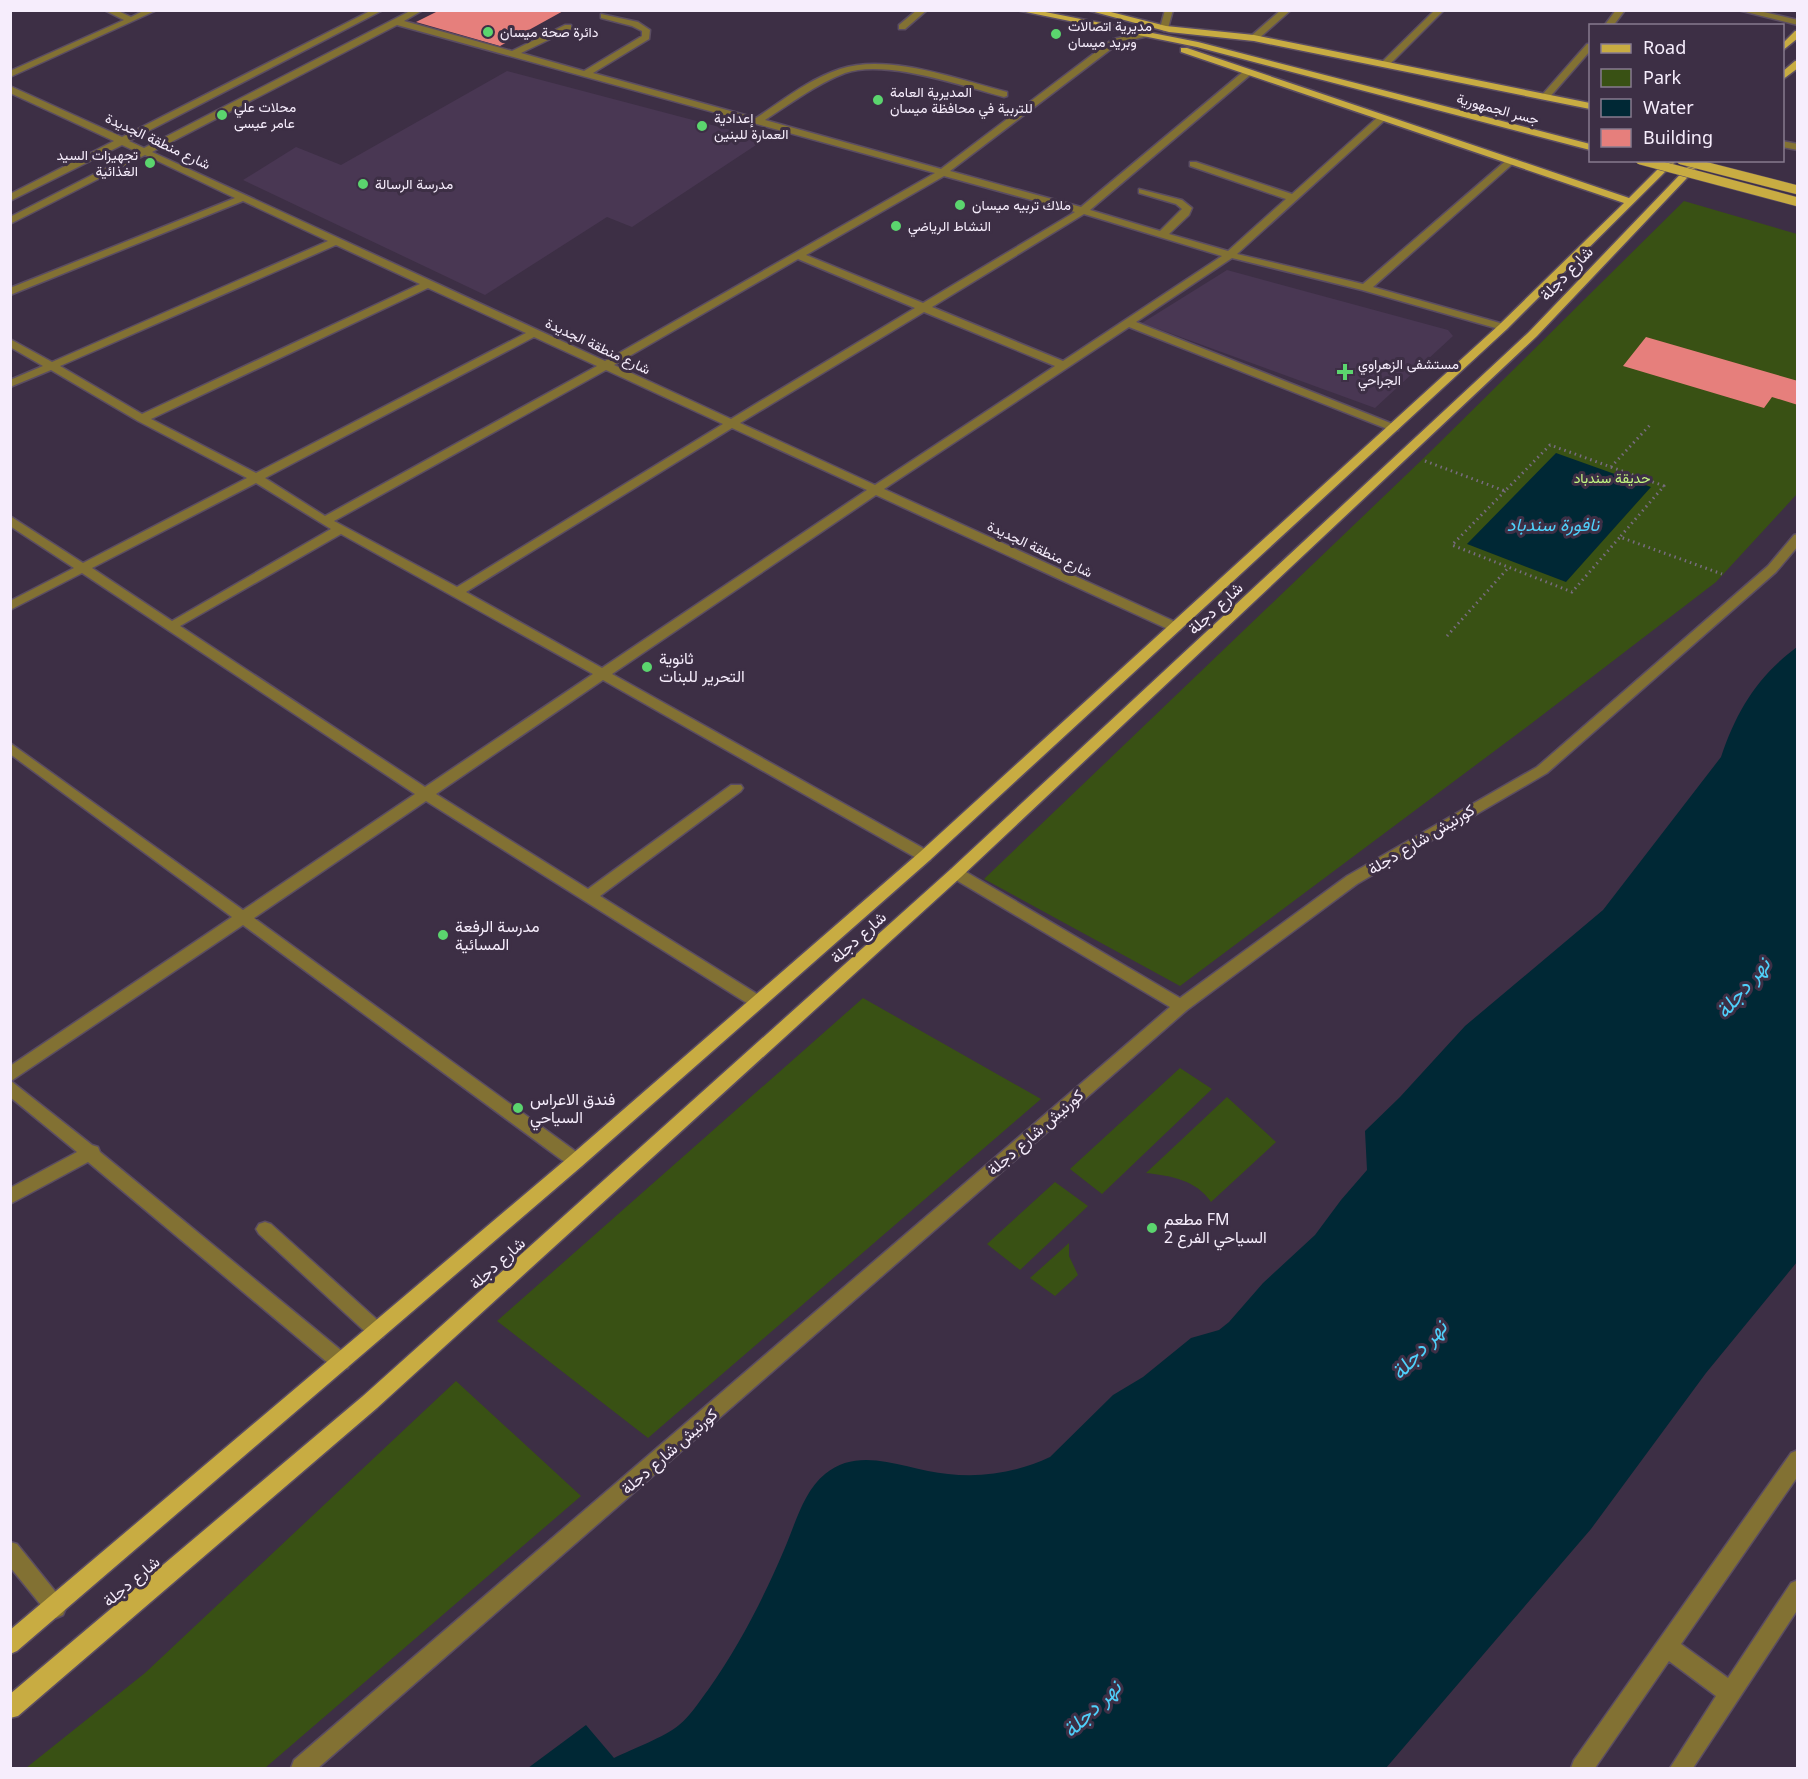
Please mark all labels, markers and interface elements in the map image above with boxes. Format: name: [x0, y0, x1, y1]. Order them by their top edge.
place label: مديرية اتصالات وبريد ميسان: [1068, 16, 1152, 51]
place label: دائرة صحة ميسان: [500, 22, 599, 41]
legend: [1589, 24, 1784, 162]
marker: دائرة صحة ميسان: [481, 25, 495, 39]
marker: مديرية اتصالات وبريد ميسان: [1049, 27, 1063, 41]
text: Road: [1643, 35, 1686, 59]
text: Park: [1643, 65, 1681, 89]
place label: المديرية العامة للتربية في محافظة ميسان: [890, 82, 1033, 120]
street label: جسر الجمهورية: [1455, 88, 1542, 129]
marker: المديرية العامة للتربية في محافظة ميسان: [871, 93, 885, 107]
text: Water: [1643, 95, 1694, 119]
place label: محلات علي عامر عيسى: [234, 97, 296, 132]
street label: شارع منطقة الجديدة: [102, 108, 214, 175]
marker: محلات علي عامر عيسى: [215, 108, 229, 122]
place label: إعدادية العمارة للبنين: [714, 108, 789, 143]
marker: إعدادية العمارة للبنين: [695, 119, 709, 133]
text: Building: [1643, 125, 1713, 149]
place label: تجهيزات السيد الغذائية: [56, 145, 138, 180]
marker: تجهيزات السيد الغذائية: [143, 156, 157, 170]
place label: مدرسة الرسالة: [375, 174, 453, 193]
marker: مدرسة الرسالة: [356, 177, 370, 191]
place label: ملاك تربيه ميسان: [972, 195, 1071, 214]
marker: ملاك تربيه ميسان: [953, 198, 967, 212]
place label: النشاط الرياضي: [908, 216, 991, 238]
marker: النشاط الرياضي: [889, 219, 903, 233]
street label: شارع دجلة: [1534, 241, 1598, 306]
street label: شارع منطقة الجديدة: [542, 313, 654, 380]
place label: مستشفى الزهراوي الجراحي: [1358, 354, 1459, 392]
marker: مستشفى الزهراوي الجراحي: [1336, 363, 1354, 381]
park label: حديقة سندباد: [1574, 468, 1650, 487]
water label: نافورة سندباد: [1507, 512, 1600, 536]
street label: شارع منطقة الجديدة: [984, 516, 1096, 583]
street label: شارع دجلة: [1183, 577, 1248, 640]
place label: ثانوية التحرير للبنات: [659, 647, 745, 687]
marker: ثانوية التحرير للبنات: [640, 660, 654, 674]
street label: كورنيش شارع دجلة: [1363, 798, 1479, 880]
street label: شارع دجلة: [825, 906, 891, 969]
place label: مدرسة الرفعة المسائية: [455, 915, 540, 955]
marker: مدرسة الرفعة المسائية: [436, 928, 450, 942]
water label: نهر دجلة: [1708, 950, 1777, 1024]
street label: كورنيش شارع دجلة: [982, 1084, 1089, 1181]
place label: فندق الاعراس السياحي: [530, 1088, 615, 1131]
marker: فندق الاعراس السياحي: [511, 1101, 525, 1115]
place label: مطعم FM السياحي الفرع 2: [1164, 1208, 1267, 1251]
marker: مطعم FM السياحي الفرع 2: [1145, 1221, 1159, 1235]
street label: شارع دجلة: [464, 1232, 530, 1295]
water label: نهر دجلة: [1384, 1313, 1453, 1385]
street label: كورنيش شارع دجلة: [616, 1403, 723, 1500]
street label: شارع دجلة: [98, 1551, 165, 1612]
water label: نهر دجلة: [1056, 1673, 1128, 1743]

